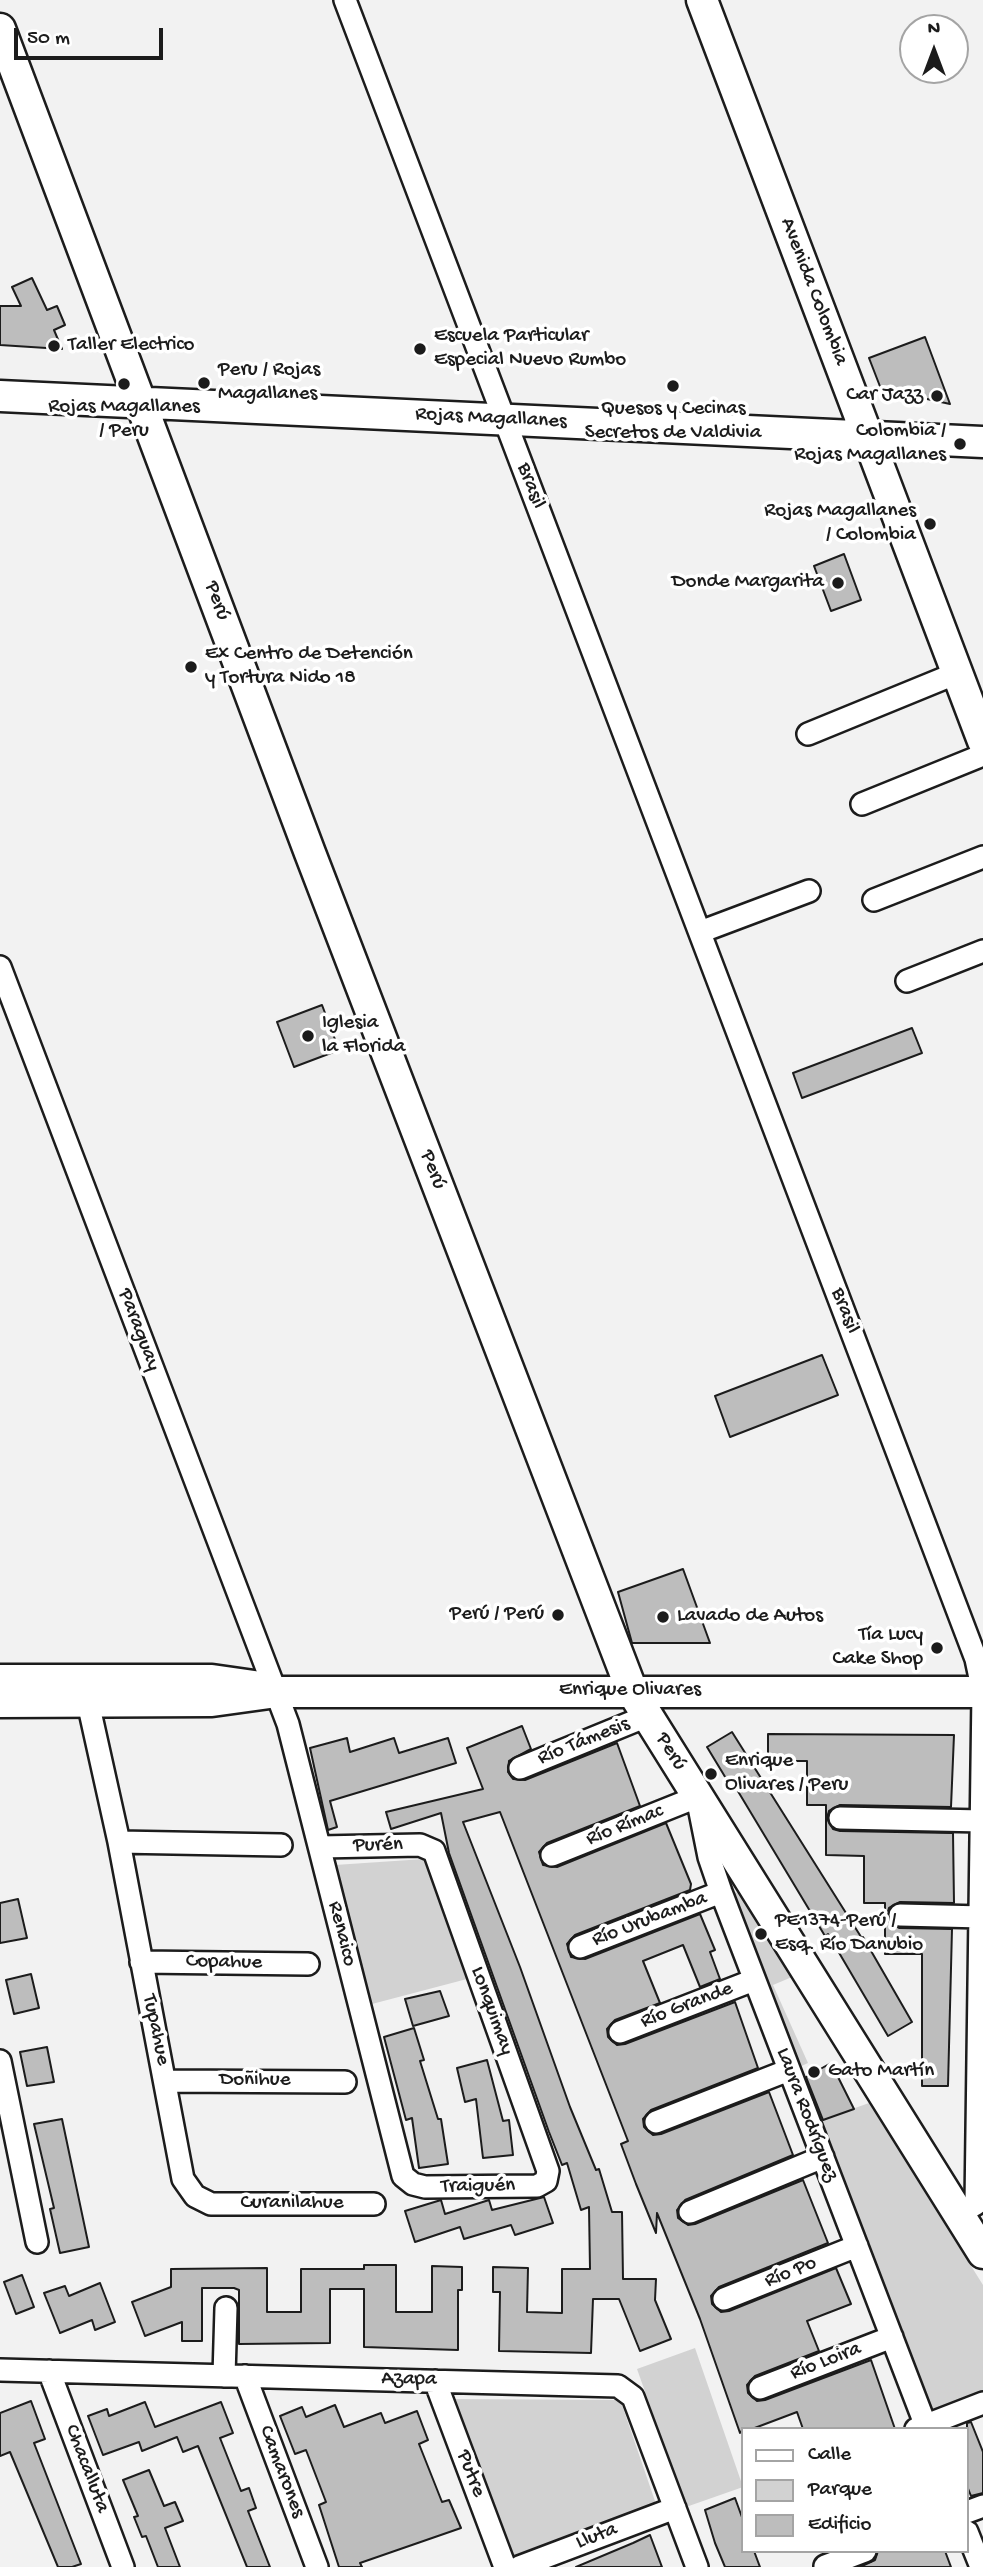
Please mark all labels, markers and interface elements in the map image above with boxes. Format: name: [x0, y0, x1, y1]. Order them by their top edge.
scale bar: [18, 14, 166, 58]
north arrow: [899, 14, 969, 84]
text: N: [928, 18, 940, 41]
text: 50 m: [27, 27, 70, 52]
street label: Avenida Colombia: [773, 215, 853, 369]
place label: Escuela Particular Especial Nuevo Rumbo: [434, 324, 626, 374]
place label: Taller Electrico: [68, 333, 195, 359]
marker: Taller Electrico: [46, 338, 62, 354]
marker: Escuela Particular Especial Nuevo Rumbo: [412, 341, 428, 357]
place label: Peru / Rojas Magallanes: [218, 358, 320, 408]
marker: Peru / Rojas Magallanes: [196, 375, 212, 391]
marker: Rojas Magallanes / Peru: [116, 376, 132, 392]
marker: Quesos y Cecinas Secretos de Valdivia: [665, 378, 681, 394]
place label: Car Jazz: [846, 383, 923, 409]
marker: Car Jazz: [929, 388, 945, 404]
place label: Rojas Magallanes / Peru: [48, 395, 200, 445]
place label: Quesos y Cecinas Secretos de Valdivia: [585, 397, 761, 447]
street label: Rojas Magallanes: [415, 402, 567, 436]
place label: Colombia / Rojas Magallanes: [794, 419, 946, 469]
marker: Colombia / Rojas Magallanes: [952, 436, 968, 452]
street label: Brasil: [510, 460, 550, 512]
place label: Rojas Magallanes / Colombia: [764, 499, 916, 549]
marker: Rojas Magallanes / Colombia: [922, 516, 938, 532]
place label: Donde Margarita: [672, 570, 824, 596]
marker: Donde Margarita: [830, 575, 846, 591]
street label: Perú: [197, 578, 235, 624]
place label: Ex Centro de Detención y Tortura Nido 18: [205, 642, 413, 692]
marker: Ex Centro de Detención y Tortura Nido 18: [183, 659, 199, 675]
place label: Iglesia la Florida: [322, 1011, 405, 1061]
marker: Iglesia la Florida: [300, 1028, 316, 1044]
street label: Perú: [413, 1147, 451, 1193]
street label: Paraguay: [111, 1285, 165, 1375]
street label: Brasil: [824, 1285, 864, 1337]
place label: Perú / Perú: [450, 1602, 544, 1628]
place label: Lavado de Autos: [677, 1604, 823, 1630]
marker: Perú / Perú: [550, 1607, 566, 1623]
marker: Lavado de Autos: [655, 1609, 671, 1625]
place label: Tía Lucy Cake Shop: [833, 1623, 923, 1673]
marker: Tía Lucy Cake Shop: [929, 1640, 945, 1656]
street label: Enrique Olivares: [559, 1678, 701, 1704]
street label: Río Támesis: [534, 1712, 634, 1772]
street label: Perú: [649, 1728, 691, 1776]
place label: Enrique Olivares / Peru: [725, 1749, 848, 1799]
marker: Enrique Olivares / Peru: [703, 1766, 719, 1782]
street label: Río Rímac: [583, 1799, 667, 1853]
street label: Purén: [353, 1833, 403, 1859]
street label: Río Urubamba: [589, 1887, 711, 1953]
street label: Renaico: [321, 1899, 361, 1969]
place label: PE1374-Perú / Esq. Río Danubio: [775, 1909, 923, 1959]
marker: PE1374-Perú / Esq. Río Danubio: [753, 1926, 769, 1942]
street label: Copahue: [186, 1950, 262, 1976]
street label: Lonquimay: [463, 1963, 519, 2059]
street label: Río Grande: [637, 1977, 737, 2035]
street label: Tupahue: [135, 1992, 175, 2068]
street label: Laura Rodríguez: [769, 2044, 843, 2186]
place label: Gato Martín: [828, 2059, 934, 2085]
marker: Gato Martín: [806, 2064, 822, 2080]
street label: Doñihue: [219, 2068, 291, 2094]
street label: Traiguén: [441, 2174, 515, 2200]
street label: Curanilahue: [240, 2191, 344, 2217]
street label: Río Po: [761, 2251, 821, 2295]
street label: Río Loira: [787, 2337, 865, 2387]
street label: Azapa: [381, 2367, 437, 2393]
street label: Chacalluta: [58, 2421, 114, 2517]
street label: Camarones: [252, 2422, 310, 2522]
legend: [741, 2427, 969, 2553]
text: Calle: [808, 2443, 851, 2468]
street label: Putre: [450, 2447, 490, 2501]
text: Parque: [808, 2478, 872, 2503]
text: Edificio: [808, 2513, 872, 2538]
street label: Lluta: [573, 2518, 621, 2556]

